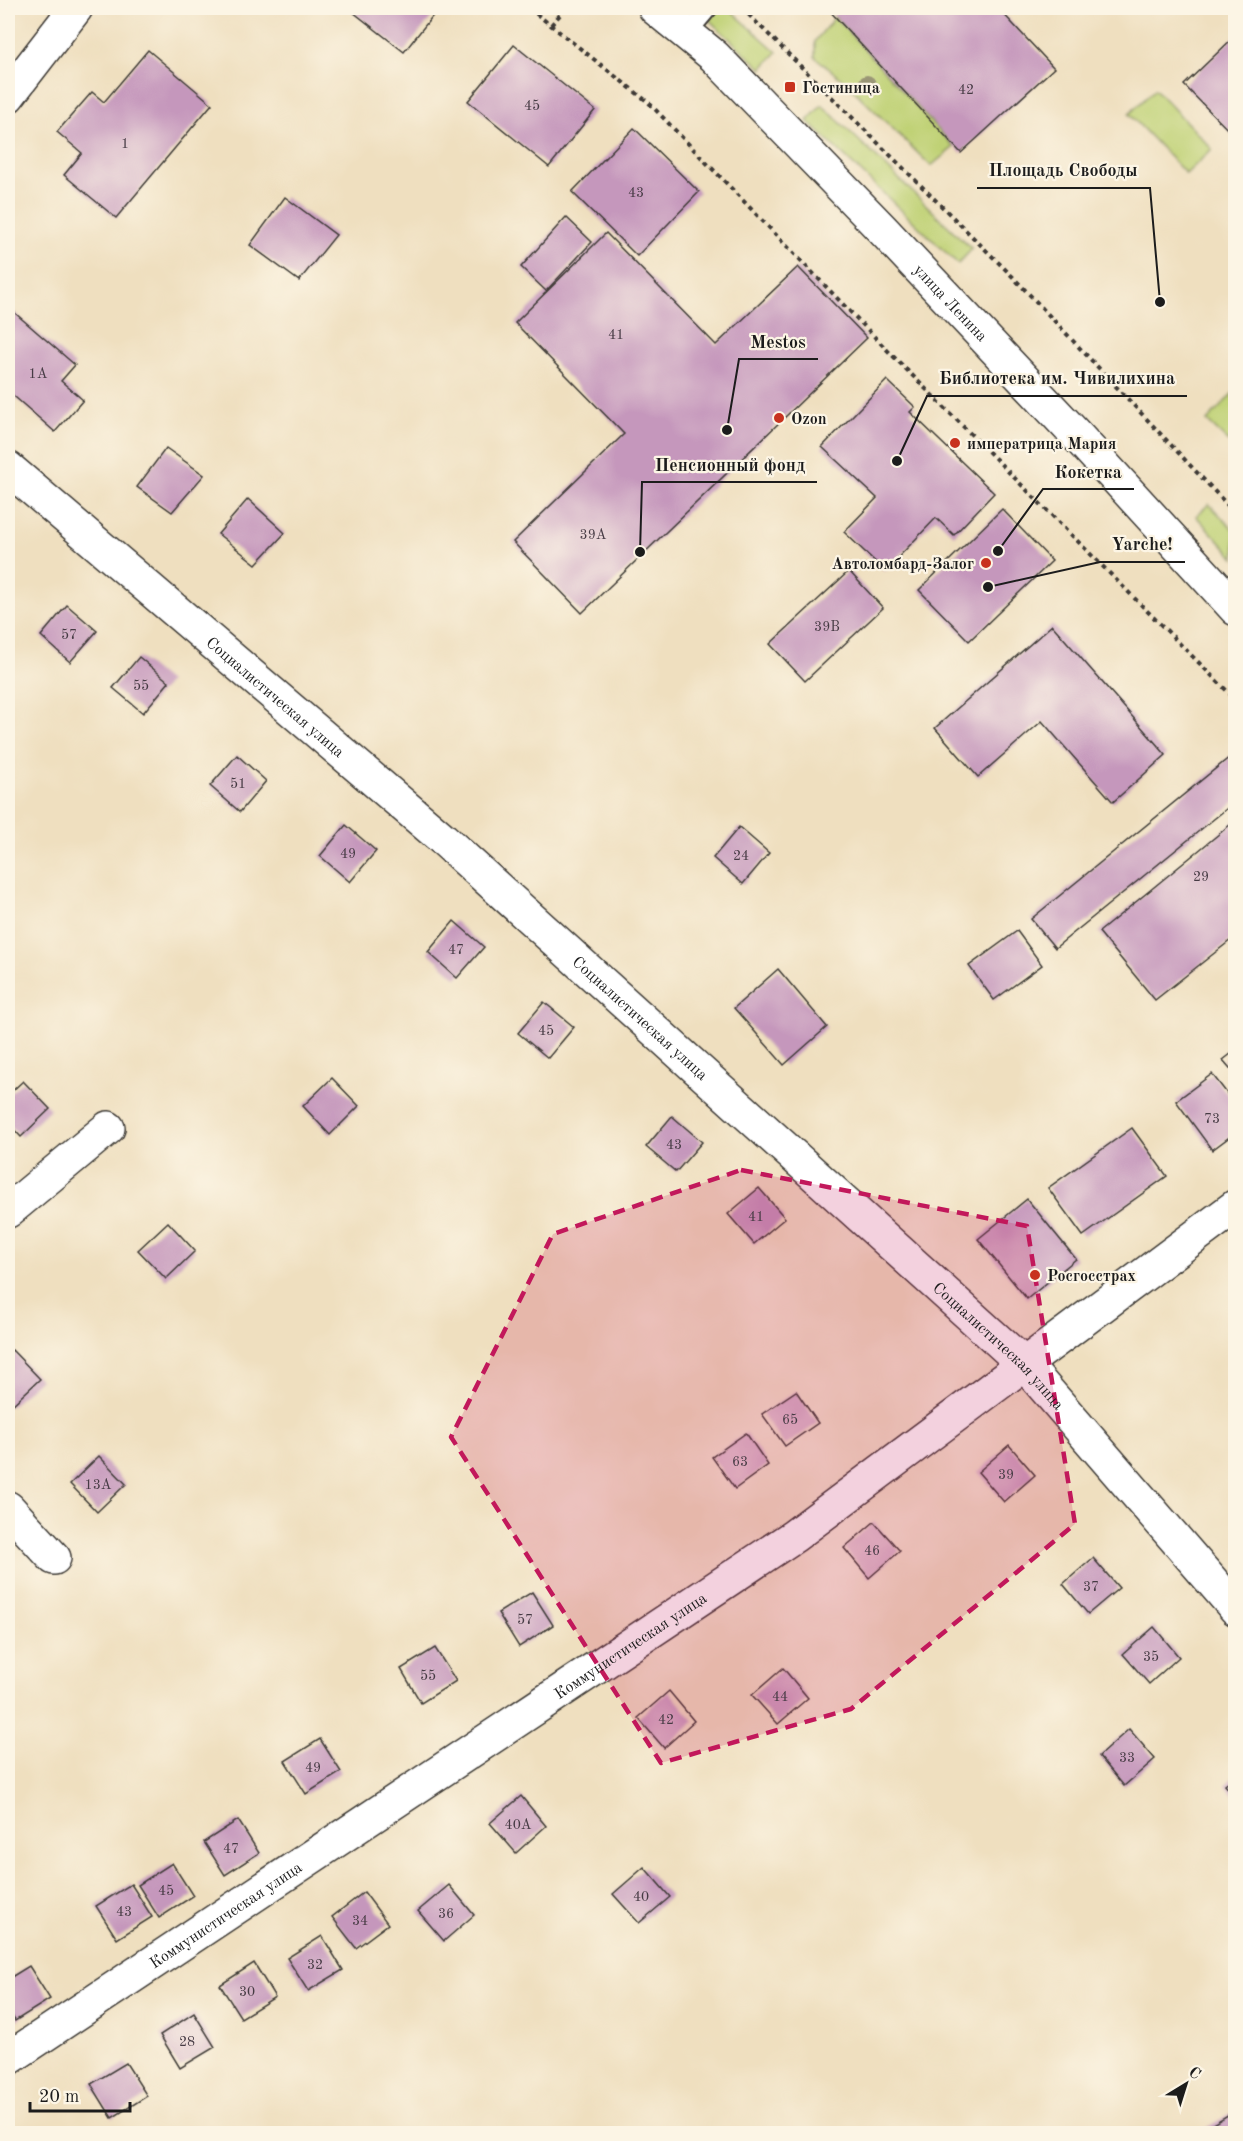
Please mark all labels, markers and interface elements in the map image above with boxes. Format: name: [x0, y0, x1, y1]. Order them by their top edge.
marker: Гостиница: [783, 80, 797, 94]
place label: Гостиница: [802, 81, 880, 97]
house number: 42: [958, 83, 974, 97]
house number: 45: [524, 99, 540, 113]
house number: 1: [121, 137, 129, 151]
callout: Площадь Свободы: [977, 152, 1150, 188]
text: Площадь Свободы: [988, 162, 1138, 180]
house number: 43: [628, 186, 644, 200]
street label: улица Ленина: [910, 262, 990, 345]
callout: Mestos: [739, 323, 818, 359]
house number: 41: [608, 328, 624, 342]
text: Mestos: [750, 334, 806, 352]
callout: Библиотека им. Чивилихина: [927, 360, 1187, 396]
house number: 1А: [29, 367, 48, 381]
text: Библиотека им. Чивилихина: [939, 370, 1175, 388]
marker: Ozon: [772, 411, 786, 425]
place label: Ozon: [791, 412, 827, 428]
marker: императрица Мария: [948, 436, 962, 450]
place label: императрица Мария: [967, 437, 1116, 453]
callout: Пенсионный фонд: [642, 446, 817, 482]
callout: Кокетка: [1043, 453, 1134, 489]
text: Пенсионный фонд: [655, 457, 805, 476]
text: Кокетка: [1054, 464, 1122, 482]
callout: Yarche!: [1100, 526, 1185, 562]
house number: 39А: [580, 528, 607, 542]
text: Yarche!: [1111, 536, 1173, 554]
marker: Автоломбард-Залог: [979, 556, 993, 570]
place label: Автоломбард-Залог: [832, 557, 974, 573]
house number: 39В: [814, 620, 840, 634]
house number: 57: [61, 628, 77, 642]
street label: Социалистическая улица: [202, 635, 347, 761]
house number: 55: [133, 679, 149, 693]
house number: 51: [230, 777, 246, 791]
house number: 49: [340, 847, 356, 861]
house number: 24: [733, 849, 749, 863]
house number: 29: [1193, 870, 1209, 884]
house number: 47: [448, 943, 464, 957]
street label: Социалистическая улица: [569, 954, 710, 1084]
house number: 45: [538, 1024, 554, 1038]
house number: 73: [1204, 1112, 1220, 1126]
house number: 43: [666, 1138, 682, 1152]
house number: 41: [748, 1210, 764, 1224]
marker: Росгосстрах: [1028, 1268, 1042, 1282]
place label: Росгосстрах: [1047, 1269, 1136, 1285]
street label: Социалистическая улица: [929, 1280, 1066, 1414]
house number: 65: [782, 1413, 798, 1427]
house number: 63: [732, 1455, 748, 1469]
house number: 39: [998, 1468, 1014, 1482]
house number: 13А: [85, 1478, 112, 1492]
house number: 46: [864, 1544, 880, 1558]
house number: 37: [1083, 1580, 1099, 1594]
street label: Коммунистическая улица: [552, 1591, 710, 1703]
house number: 57: [517, 1613, 533, 1627]
house number: 35: [1143, 1650, 1159, 1664]
house number: 55: [420, 1669, 436, 1683]
house number: 44: [772, 1690, 788, 1704]
house number: 42: [658, 1713, 674, 1727]
house number: 33: [1119, 1751, 1135, 1765]
house number: 49: [305, 1761, 321, 1775]
house number: 40А: [505, 1818, 532, 1832]
house number: 47: [223, 1842, 239, 1856]
street label: Коммунистическая улица: [147, 1860, 305, 1972]
house number: 45: [158, 1884, 174, 1898]
house number: 40: [633, 1890, 649, 1904]
house number: 43: [116, 1905, 132, 1919]
house number: 36: [438, 1907, 454, 1921]
house number: 34: [352, 1914, 368, 1928]
house number: 32: [307, 1958, 323, 1972]
house number: 30: [239, 1985, 255, 1999]
house number: 28: [179, 2035, 195, 2049]
north arrow: [1156, 2054, 1216, 2114]
text: С: [1185, 2064, 1203, 2083]
scale bar: [30, 2075, 130, 2113]
text: 20 m: [39, 2088, 79, 2106]

